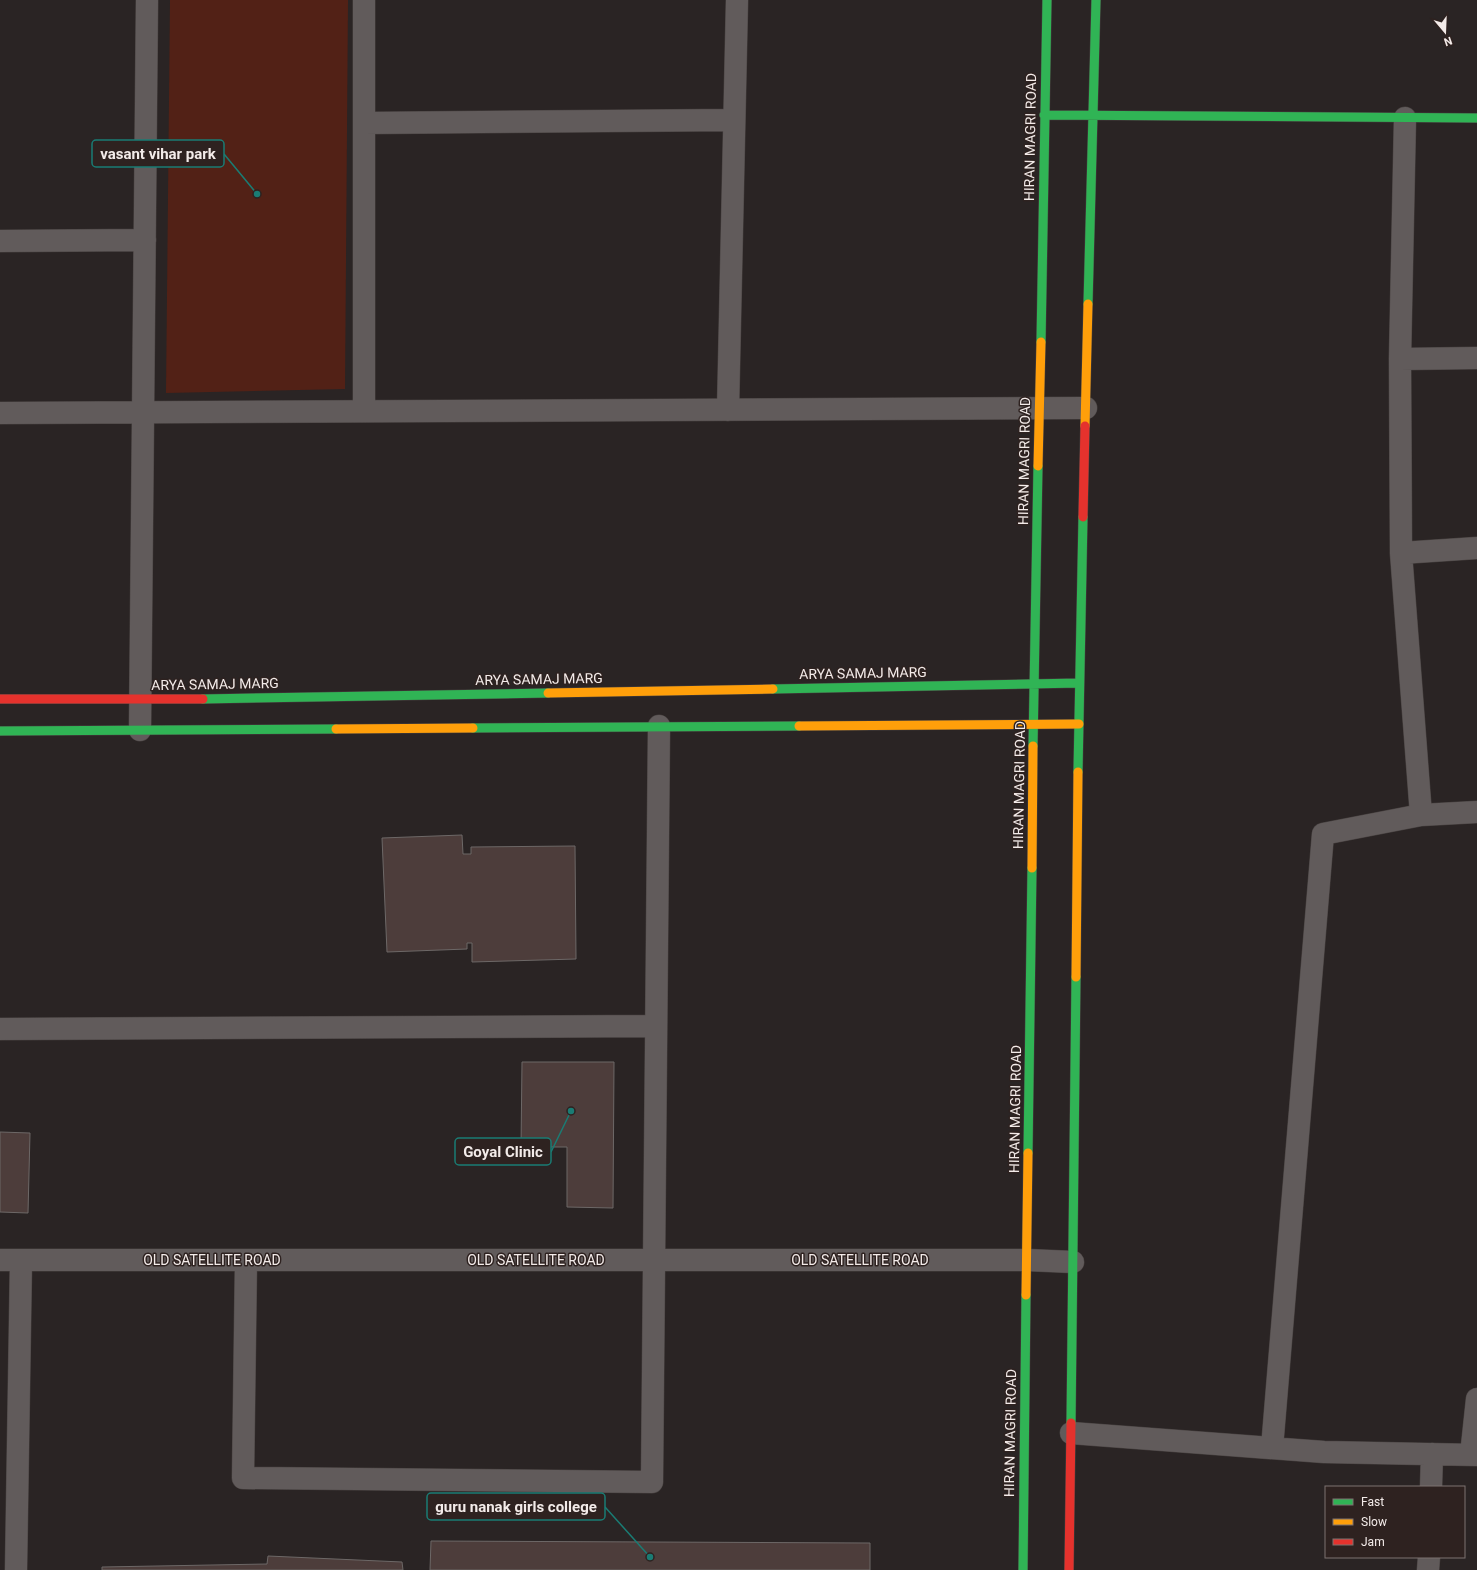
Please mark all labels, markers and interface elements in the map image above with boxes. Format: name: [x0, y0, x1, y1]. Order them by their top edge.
north arrow: [1425, 12, 1465, 52]
text: N: [1442, 34, 1454, 48]
street label: HIRAN MAGRI ROAD: [1021, 73, 1039, 201]
callout: vasant vihar park: [92, 140, 224, 167]
text: vasant vihar park: [100, 145, 217, 163]
street label: HIRAN MAGRI ROAD: [1015, 397, 1033, 525]
street label: ARYA SAMAJ MARG: [799, 664, 927, 682]
street label: ARYA SAMAJ MARG: [475, 670, 603, 688]
street label: ARYA SAMAJ MARG: [151, 675, 279, 693]
street label: HIRAN MAGRI ROAD: [1010, 721, 1028, 849]
street label: HIRAN MAGRI ROAD: [1006, 1045, 1024, 1173]
callout: Goyal Clinic: [455, 1138, 551, 1165]
text: Goyal Clinic: [463, 1143, 543, 1161]
street label: OLD SATELLITE ROAD: [143, 1252, 281, 1268]
street label: OLD SATELLITE ROAD: [467, 1252, 605, 1268]
street label: OLD SATELLITE ROAD: [791, 1252, 929, 1268]
street label: HIRAN MAGRI ROAD: [1001, 1369, 1019, 1497]
legend: [1325, 1486, 1465, 1558]
callout: guru nanak girls college: [427, 1493, 605, 1520]
text: Fast: [1361, 1495, 1384, 1509]
text: guru nanak girls college: [435, 1498, 597, 1516]
text: Slow: [1361, 1515, 1387, 1529]
text: Jam: [1361, 1535, 1385, 1549]

